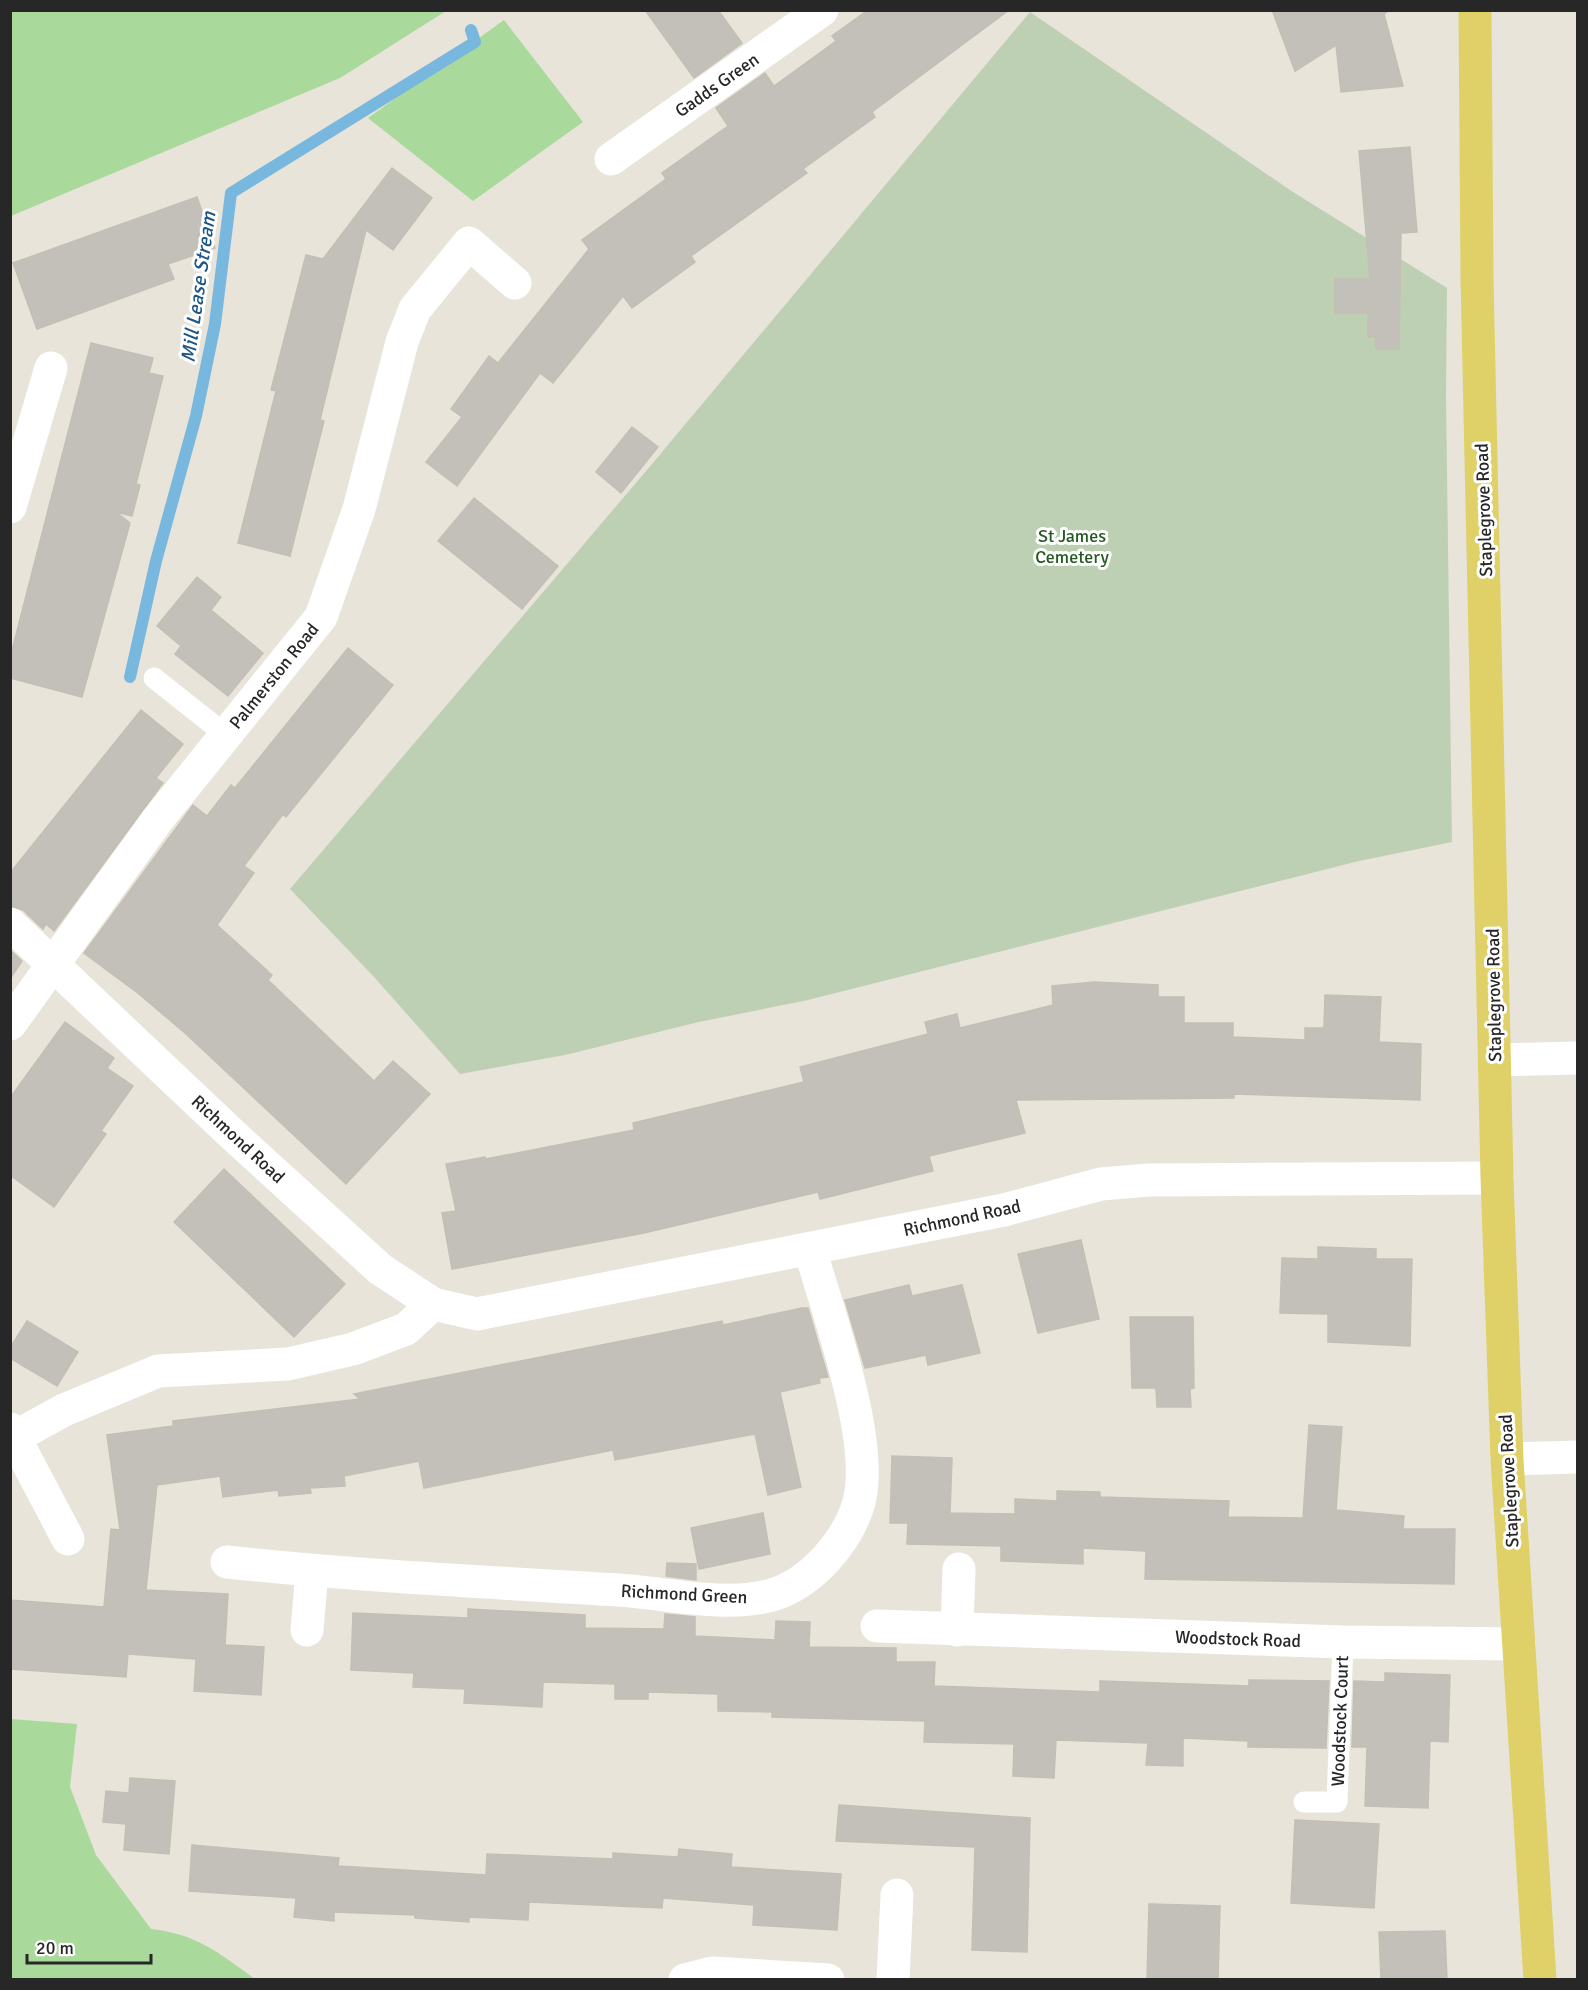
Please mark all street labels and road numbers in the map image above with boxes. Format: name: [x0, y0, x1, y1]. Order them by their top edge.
street label: Gadds Green: [671, 48, 763, 122]
street label: Staplegrove Road: [1471, 443, 1497, 577]
street label: Palmerston Road: [225, 619, 323, 733]
street label: Staplegrove Road: [1482, 928, 1506, 1062]
street label: Richmond Road: [187, 1090, 289, 1188]
street label: Richmond Road: [901, 1195, 1023, 1241]
street label: Staplegrove Road: [1495, 1414, 1523, 1548]
street label: Richmond Green: [620, 1580, 748, 1608]
street label: Woodstock Road: [1175, 1626, 1301, 1652]
street label: Woodstock Court: [1327, 1655, 1353, 1787]

